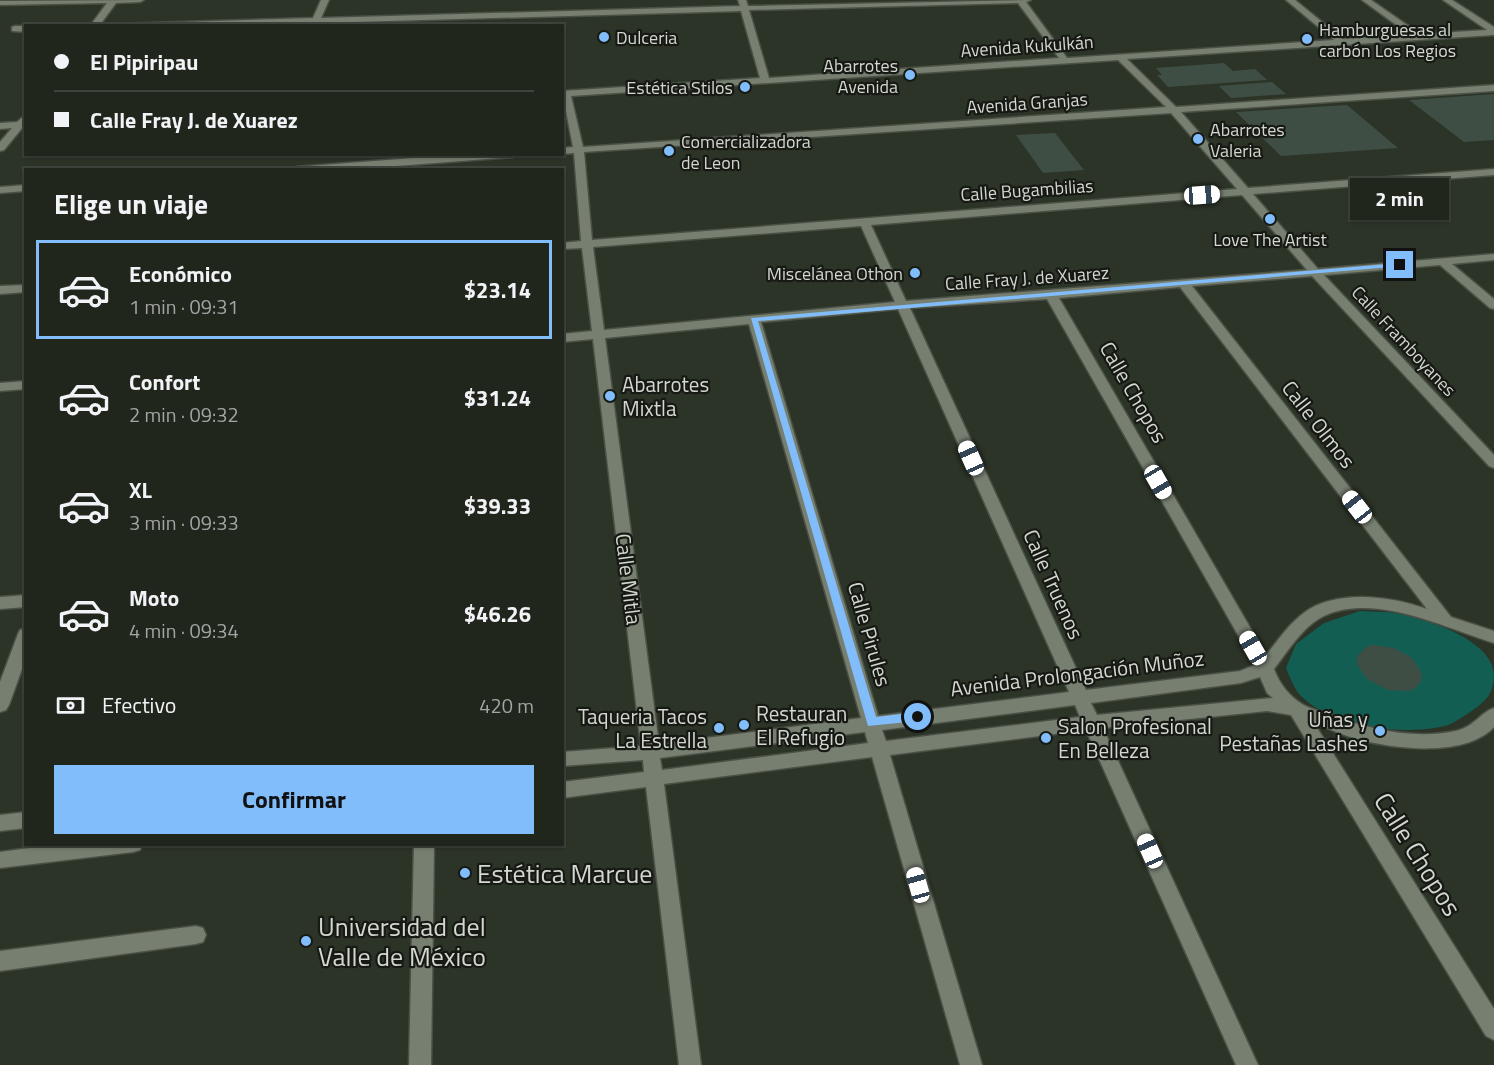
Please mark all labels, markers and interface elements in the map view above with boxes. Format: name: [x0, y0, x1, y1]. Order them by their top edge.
place label: Hamburguesas al carbón Los Regios: [1319, 16, 1456, 64]
place label: Dulceria: [616, 24, 677, 51]
street label: Avenida Kukulkán: [960, 28, 1094, 64]
marker: Dulceria: [597, 30, 611, 44]
marker: Hamburguesas al carbón Los Regios: [1300, 32, 1314, 46]
text: El Pipiripau: [90, 45, 198, 79]
place label: Abarrotes Avenida: [823, 52, 898, 100]
marker: Abarrotes Avenida: [903, 68, 917, 82]
place label: Estética Stilos: [626, 74, 733, 101]
marker: Estética Stilos: [738, 80, 752, 94]
street label: Avenida Granjas: [965, 85, 1089, 121]
text: Calle Fray J. de Xuarez: [90, 103, 298, 137]
place label: Abarrotes Valeria: [1210, 116, 1285, 164]
place label: Comercializadora de Leon: [681, 128, 811, 176]
marker: Abarrotes Valeria: [1191, 132, 1205, 146]
marker: Comercializadora de Leon: [662, 144, 676, 158]
street label: Calle Bugambilias: [960, 172, 1094, 208]
callout: 2 min: [1350, 178, 1450, 220]
text: Elige un viaje: [54, 183, 208, 224]
text: 2 min: [1375, 183, 1424, 214]
car: [1183, 185, 1221, 205]
marker: Love The Artist: [1263, 212, 1277, 226]
place label: Love The Artist: [1213, 226, 1327, 253]
route end: [1386, 251, 1413, 278]
text: Económico: [129, 257, 232, 291]
street label: Calle Fray J. de Xuarez: [944, 259, 1110, 297]
place label: Miscelánea Othon: [767, 260, 903, 287]
icon: car: [57, 263, 111, 317]
marker: Miscelánea Othon: [908, 266, 922, 280]
text: $23.14: [464, 273, 531, 307]
street label: Calle Framboyanes: [1345, 279, 1463, 403]
text: 1 min · 09:31: [129, 291, 239, 322]
street label: Calle Chopos: [1092, 335, 1176, 449]
text: Confort: [129, 365, 200, 399]
place label: Abarrotes Mixtla: [622, 368, 709, 424]
icon: car: [57, 371, 111, 425]
street label: Calle Olmos: [1274, 373, 1364, 475]
text: $31.24: [464, 381, 531, 415]
marker: Abarrotes Mixtla: [603, 389, 617, 403]
text: 2 min · 09:32: [129, 399, 239, 430]
car: [955, 438, 987, 478]
car: [1141, 462, 1175, 502]
text: XL: [129, 473, 152, 507]
icon: car: [57, 479, 111, 533]
car: [1339, 487, 1375, 527]
text: $39.33: [464, 489, 531, 523]
text: 3 min · 09:33: [129, 507, 239, 538]
street label: Calle Truenos: [1016, 524, 1092, 644]
street label: Calle Mitla: [608, 531, 651, 627]
street label: Calle Pirules: [840, 578, 900, 690]
text: Moto: [129, 581, 179, 615]
icon: car: [57, 587, 111, 641]
text: $46.26: [464, 597, 531, 631]
text: 4 min · 09:34: [129, 615, 239, 646]
car: [1236, 628, 1270, 668]
street label: Avenida Prolongación Muñoz: [948, 642, 1206, 704]
text: Efectivo: [102, 688, 176, 722]
icon: cash: [54, 689, 87, 722]
text: 420 m: [479, 690, 534, 721]
place label: Restauran El Refugio: [756, 697, 847, 753]
place label: Taqueria Tacos La Estrella: [578, 700, 707, 756]
route start: [904, 703, 931, 730]
place label: Uñas y Pestañas Lashes: [1219, 703, 1368, 759]
place label: Salon Profesional En Belleza: [1058, 710, 1212, 766]
marker: Restauran El Refugio: [737, 718, 751, 732]
marker: Taqueria Tacos La Estrella: [712, 721, 726, 735]
marker: Uñas y Pestañas Lashes: [1373, 724, 1387, 738]
marker: Salon Profesional En Belleza: [1039, 731, 1053, 745]
button: Confirmar: [54, 765, 534, 834]
street label: Calle Chopos: [1365, 785, 1471, 923]
car: [1134, 831, 1166, 871]
place label: Estética Marcue: [477, 854, 652, 893]
car: [904, 865, 932, 905]
marker: Estética Marcue: [458, 866, 472, 880]
place label: Universidad del Valle de México: [318, 907, 486, 976]
marker: Universidad del Valle de México: [299, 934, 313, 948]

